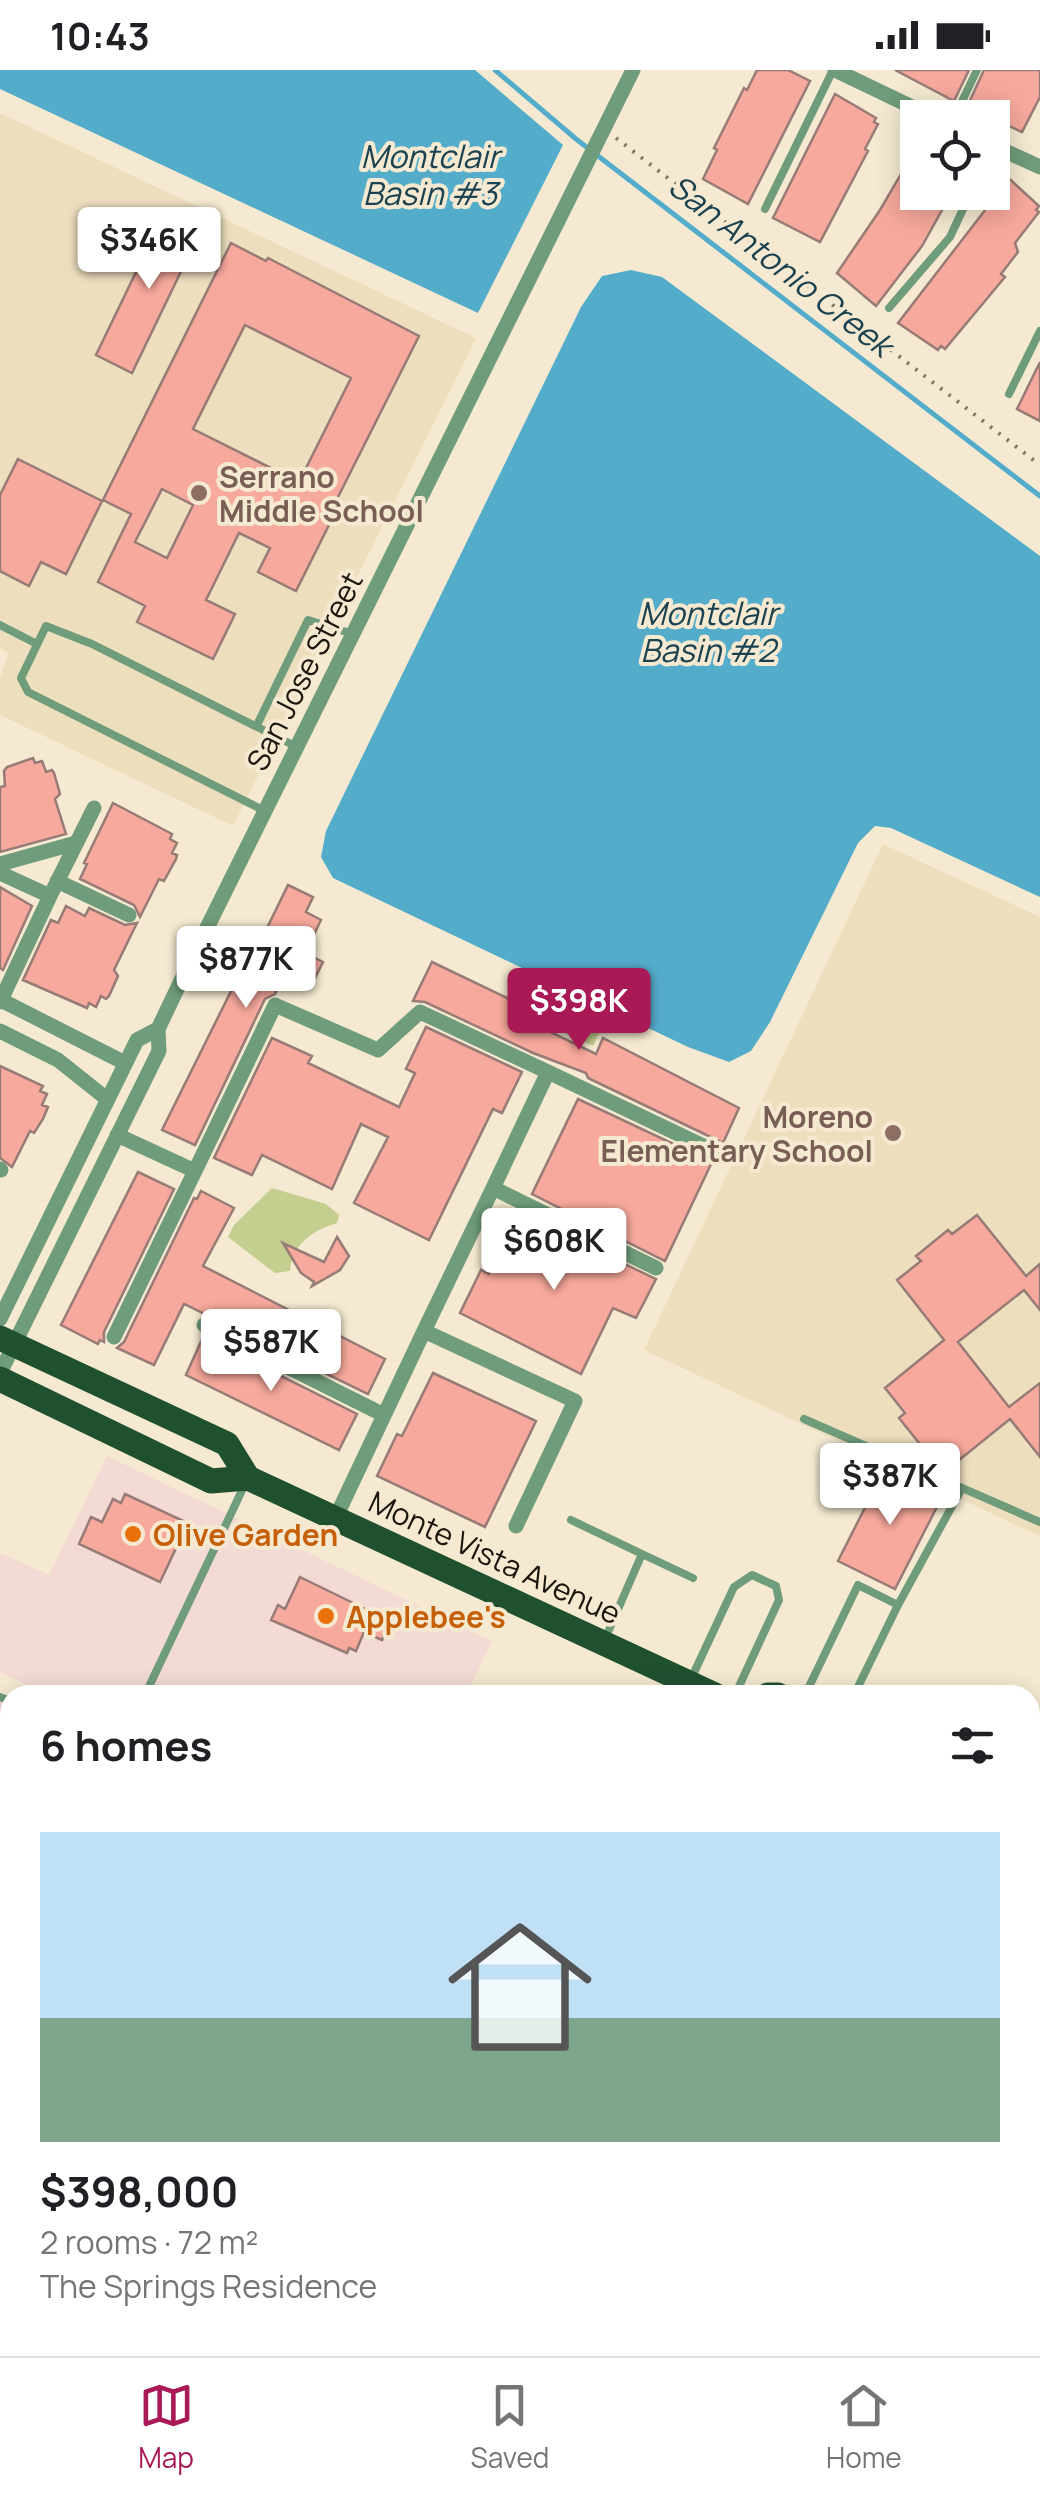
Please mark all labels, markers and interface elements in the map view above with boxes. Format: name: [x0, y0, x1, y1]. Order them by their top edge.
text: 10:43: [50, 9, 150, 61]
map controls: [900, 100, 1010, 210]
button: locate: [900, 100, 1010, 210]
water label: Montclair Basin #3: [361, 134, 504, 215]
water label: San Antonio Creek: [660, 164, 905, 369]
pin: $346K: [79, 207, 219, 292]
text: $346K: [100, 217, 198, 261]
place label: Serrano Middle School: [219, 456, 424, 531]
marker: Serrano Middle School: [188, 482, 210, 504]
street label: San Jose Street: [236, 565, 372, 777]
water label: Montclair Basin #2: [639, 591, 782, 672]
pin: $877K: [176, 926, 316, 1011]
text: $877K: [199, 936, 293, 980]
pin: $398K: [509, 968, 649, 1053]
text: $398K: [530, 978, 628, 1022]
place label: Moreno Elementary School: [601, 1096, 873, 1171]
marker: Moreno Elementary School: [882, 1122, 904, 1144]
pin: $608K: [484, 1208, 624, 1293]
text: $608K: [503, 1218, 605, 1262]
pin: $587K: [201, 1309, 341, 1394]
text: $587K: [223, 1319, 319, 1363]
pin: $387K: [820, 1443, 960, 1528]
text: $387K: [842, 1453, 938, 1497]
street label: Monte Vista Avenue: [362, 1481, 628, 1633]
place label: Olive Garden: [153, 1514, 338, 1555]
marker: Olive Garden: [122, 1523, 144, 1545]
place label: Applebee's: [346, 1596, 506, 1637]
marker: Applebee's: [315, 1605, 337, 1627]
text: 6 homes: [40, 1716, 212, 1774]
icon: filters: [945, 1718, 1000, 1773]
icon: home: [430, 1897, 610, 2077]
text: $398,000: [40, 2162, 238, 2220]
text: 2 rooms · 72 m²: [40, 2220, 258, 2264]
text: The Springs Residence: [40, 2264, 377, 2308]
tab: Map: [138, 2378, 194, 2476]
tab: Saved: [471, 2378, 549, 2476]
tab: Home: [826, 2378, 902, 2476]

